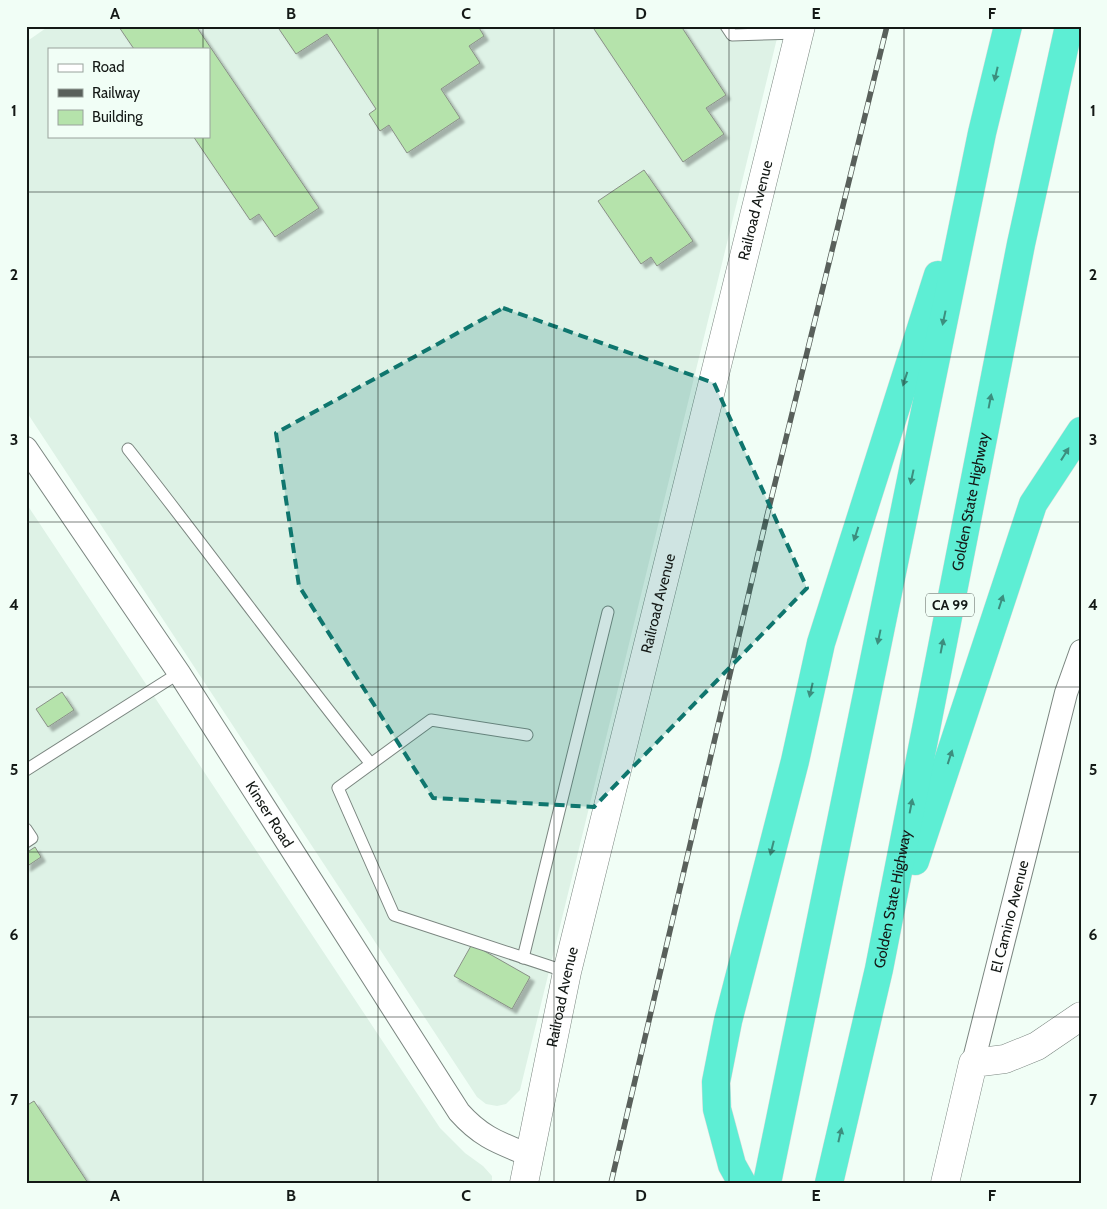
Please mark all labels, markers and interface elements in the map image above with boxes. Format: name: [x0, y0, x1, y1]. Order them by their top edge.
text: A: [110, 4, 120, 23]
text: B: [286, 4, 296, 23]
text: C: [461, 4, 471, 23]
text: D: [635, 4, 647, 23]
text: E: [811, 4, 821, 23]
text: F: [988, 4, 997, 23]
legend: [48, 48, 210, 138]
text: Road: [92, 58, 125, 76]
one-way arrow: [992, 66, 1000, 81]
text: Railway: [92, 84, 141, 102]
text: 1: [11, 101, 17, 120]
text: 1: [1090, 101, 1096, 120]
text: Building: [92, 108, 143, 126]
street label: Railroad Avenue: [734, 158, 776, 262]
text: 2: [10, 265, 18, 284]
text: 2: [1089, 265, 1097, 284]
one-way arrow: [940, 311, 948, 327]
one-way arrow: [900, 372, 908, 387]
one-way arrow: [986, 393, 994, 408]
text: 3: [10, 430, 18, 449]
street label: Golden State Highway: [948, 430, 993, 572]
text: 3: [1089, 430, 1097, 449]
one-way arrow: [1060, 448, 1069, 461]
one-way arrow: [908, 470, 916, 485]
one-way arrow: [851, 527, 859, 542]
street label: Railroad Avenue: [637, 551, 679, 655]
road number: CA 99: [926, 594, 974, 616]
text: 4: [9, 595, 19, 614]
one-way arrow: [998, 595, 1005, 610]
text: 4: [1088, 595, 1098, 614]
one-way arrow: [875, 629, 883, 644]
one-way arrow: [939, 638, 947, 654]
one-way arrow: [807, 683, 815, 698]
one-way arrow: [947, 749, 954, 764]
text: 5: [10, 760, 18, 779]
text: 5: [1089, 760, 1097, 779]
street label: Kinser Road: [242, 778, 297, 851]
one-way arrow: [908, 797, 916, 813]
street label: Golden State Highway: [870, 828, 915, 970]
one-way arrow: [768, 841, 776, 856]
street label: El Camino Avenue: [987, 858, 1033, 975]
text: 6: [10, 925, 19, 944]
text: 6: [1089, 925, 1098, 944]
street label: Railroad Avenue: [543, 945, 582, 1049]
text: 7: [10, 1090, 19, 1109]
text: 7: [1089, 1090, 1098, 1109]
one-way arrow: [836, 1128, 844, 1143]
text: A: [110, 1186, 120, 1205]
text: B: [286, 1186, 296, 1205]
text: C: [461, 1186, 471, 1205]
text: D: [635, 1186, 647, 1205]
text: E: [811, 1186, 821, 1205]
text: F: [988, 1186, 997, 1205]

